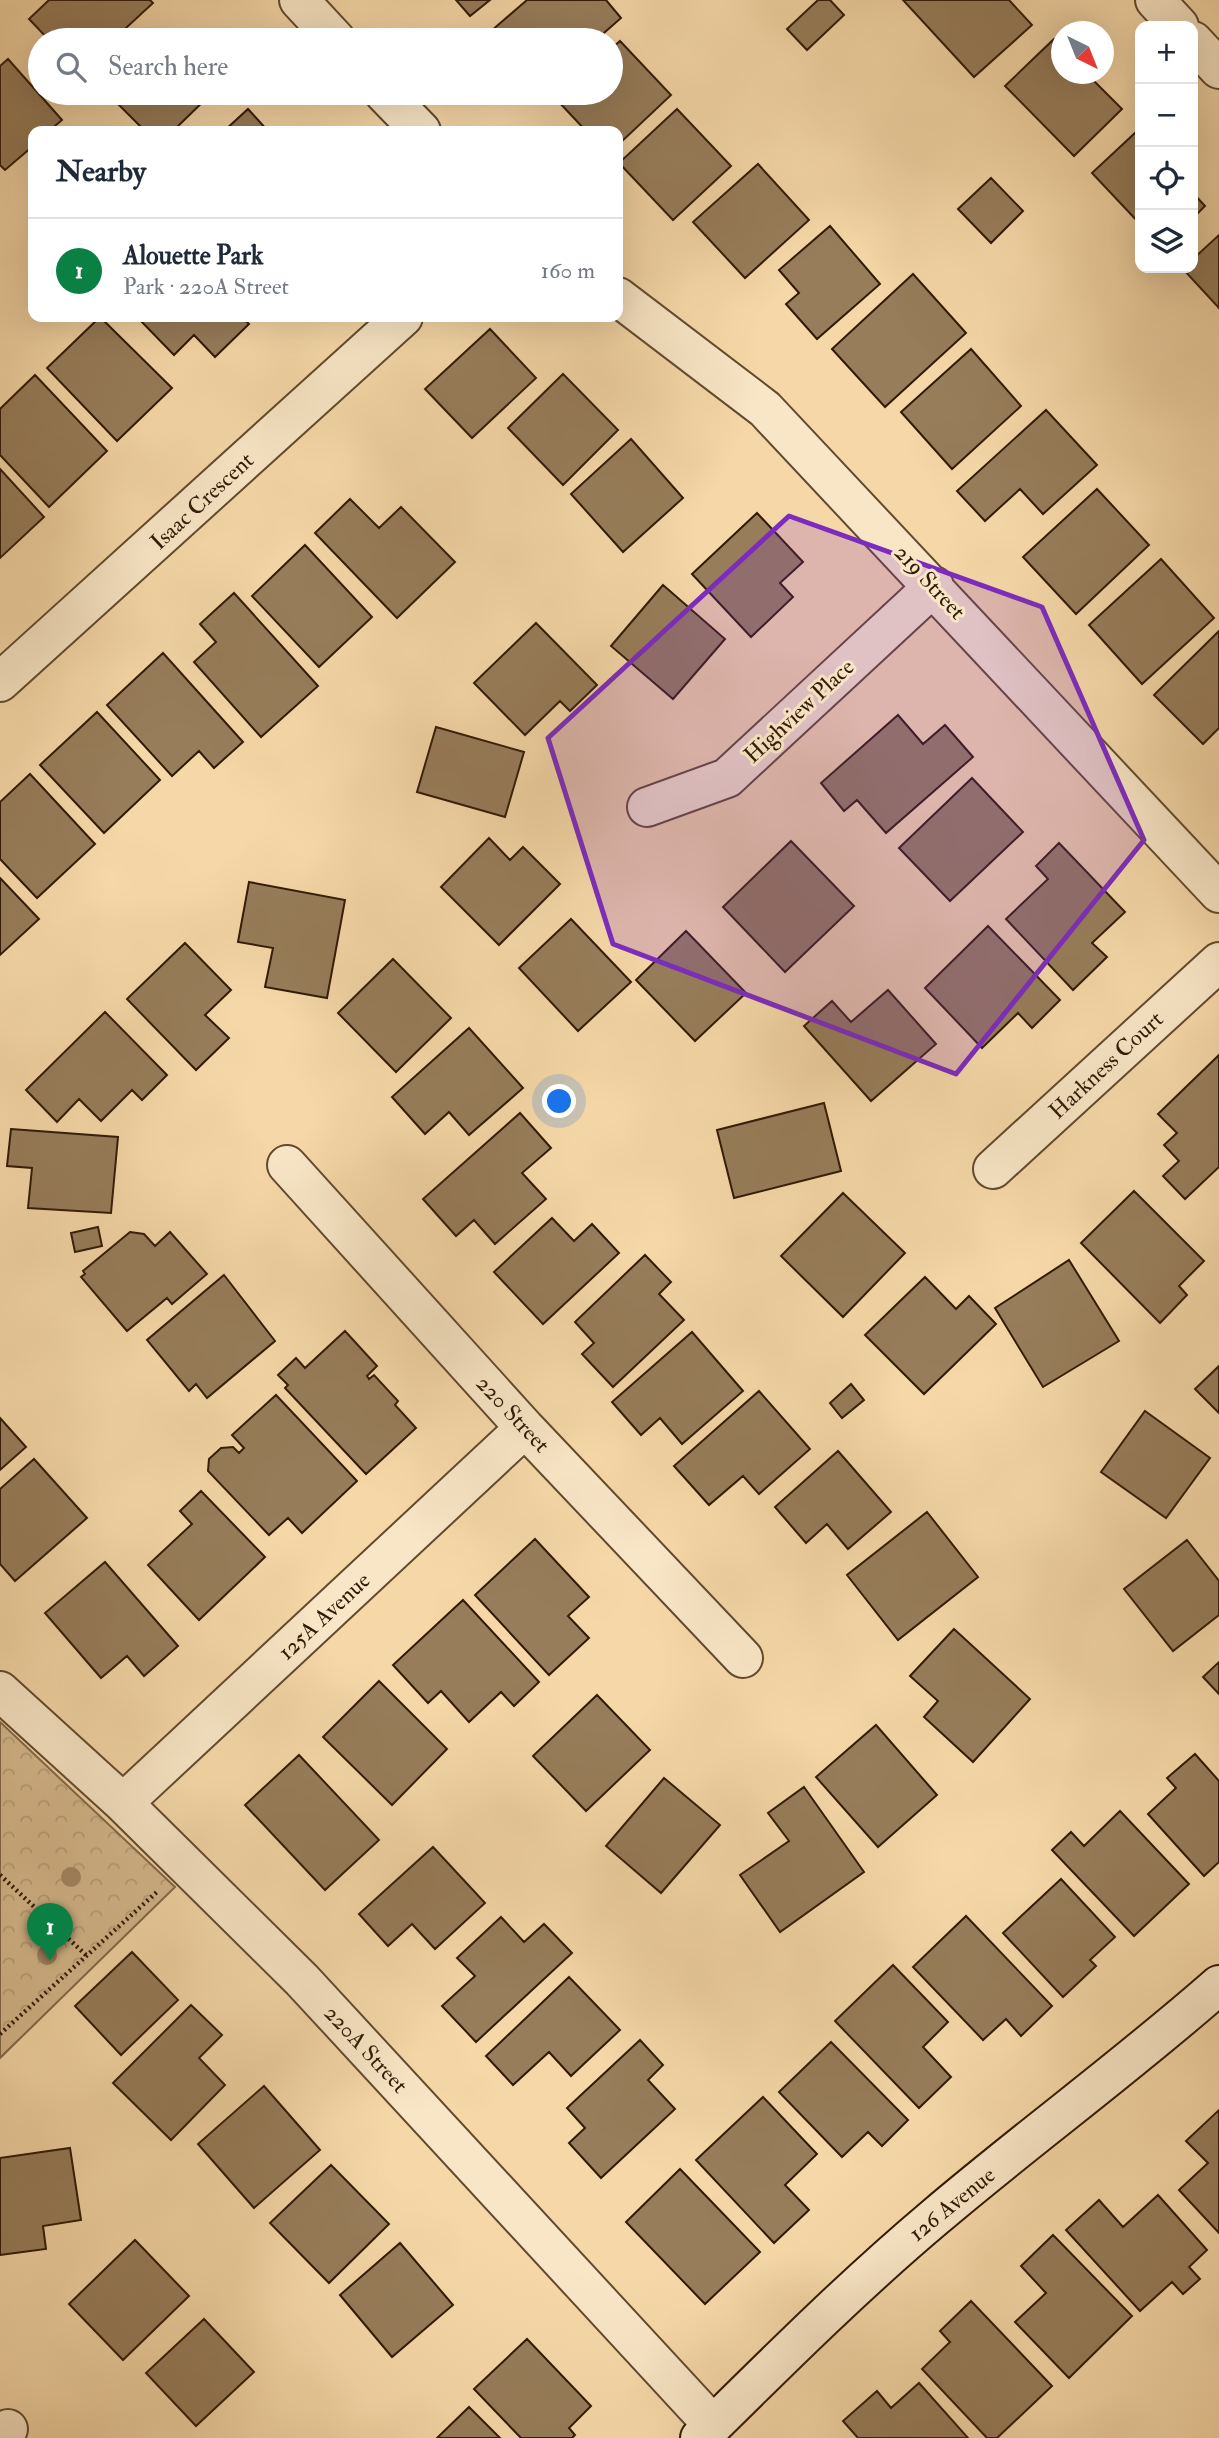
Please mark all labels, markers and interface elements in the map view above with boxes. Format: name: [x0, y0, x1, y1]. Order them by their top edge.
north arrow: [1051, 21, 1114, 84]
map controls: [1135, 21, 1198, 273]
button: +: [1135, 21, 1198, 84]
search box: [28, 28, 623, 105]
icon: search: [52, 48, 90, 86]
text: Search here: [108, 51, 228, 83]
button: −: [1135, 84, 1198, 147]
button: locate: [1135, 147, 1198, 210]
text: Nearby: [56, 153, 146, 190]
button: layers: [1135, 210, 1198, 273]
text: Alouette Park: [123, 240, 263, 272]
text: 1: [75, 256, 83, 285]
text: 160 m: [541, 256, 595, 285]
text: Park · 220A Street: [123, 272, 289, 301]
street label: Isaac Crescent: [144, 446, 260, 556]
street label: 219 Street: [888, 539, 972, 625]
street label: Highview Place: [738, 652, 860, 769]
street label: Harkness Court: [1043, 1005, 1169, 1125]
your location: [542, 1084, 576, 1118]
street label: 220 Street: [470, 1369, 556, 1459]
street label: 125A Avenue: [272, 1566, 377, 1666]
pin: 1: [27, 1903, 73, 1961]
street label: 220A Street: [318, 1999, 414, 2099]
street label: 126 Avenue: [903, 2160, 1001, 2248]

